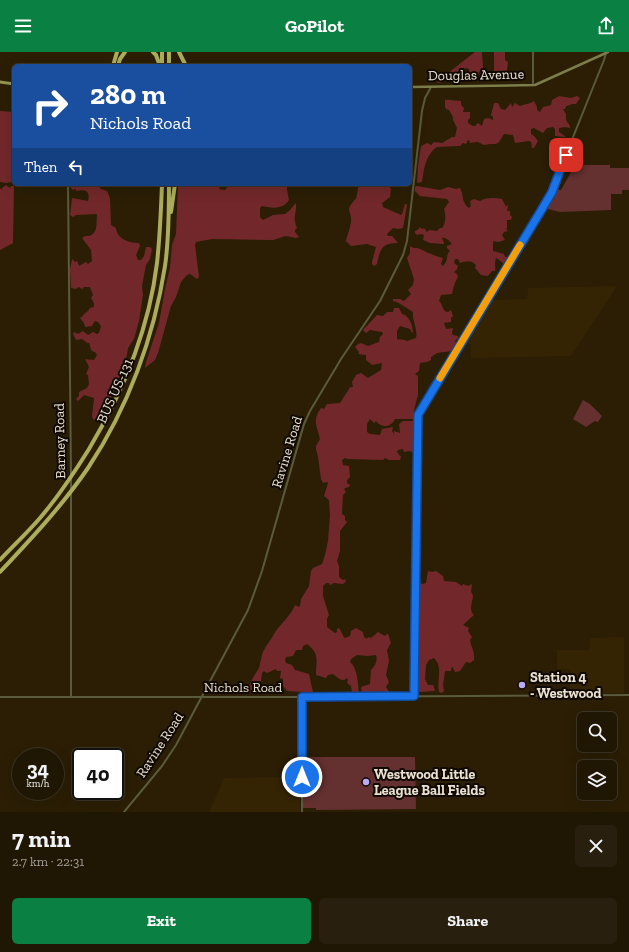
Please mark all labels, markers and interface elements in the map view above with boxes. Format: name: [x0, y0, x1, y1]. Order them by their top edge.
icon: menu: [12, 15, 34, 37]
text: GoPilot: [285, 15, 344, 37]
icon: share: [595, 15, 617, 37]
street label: Douglas Avenue: [428, 66, 525, 84]
text: 280 m: [90, 78, 166, 111]
icon: right: [24, 80, 76, 132]
text: Nichols Road: [90, 112, 191, 134]
pin: [549, 138, 583, 172]
icon: arrive: [555, 144, 577, 166]
icon: left: [65, 156, 87, 178]
text: Then: [24, 158, 57, 176]
street label: BUS US-131: [93, 356, 137, 426]
street label: Barney Road: [51, 403, 69, 479]
street label: Ravine Road: [268, 414, 306, 490]
place label: Station 4 - Westwood: [530, 669, 601, 702]
street label: Nichols Road: [204, 679, 283, 696]
marker: Station 4 - Westwood: [517, 680, 527, 690]
street label: Ravine Road: [133, 709, 187, 781]
map controls: [577, 712, 617, 800]
button: search: [577, 712, 617, 752]
speed limit sign: 40: [72, 748, 124, 800]
position arrow: [281, 756, 323, 798]
text: 34: [27, 757, 49, 781]
button: layers: [577, 760, 617, 800]
place label: Westwood Little League Ball Fields: [374, 766, 485, 799]
marker: Westwood Little League Ball Fields: [361, 777, 371, 787]
text: km/h: [27, 778, 49, 790]
text: 7 min: [12, 824, 71, 853]
button: close: [575, 825, 617, 867]
text: 2.7 km · 22:31: [12, 854, 84, 869]
button: Exit: [12, 898, 311, 944]
button: Share: [319, 898, 617, 944]

